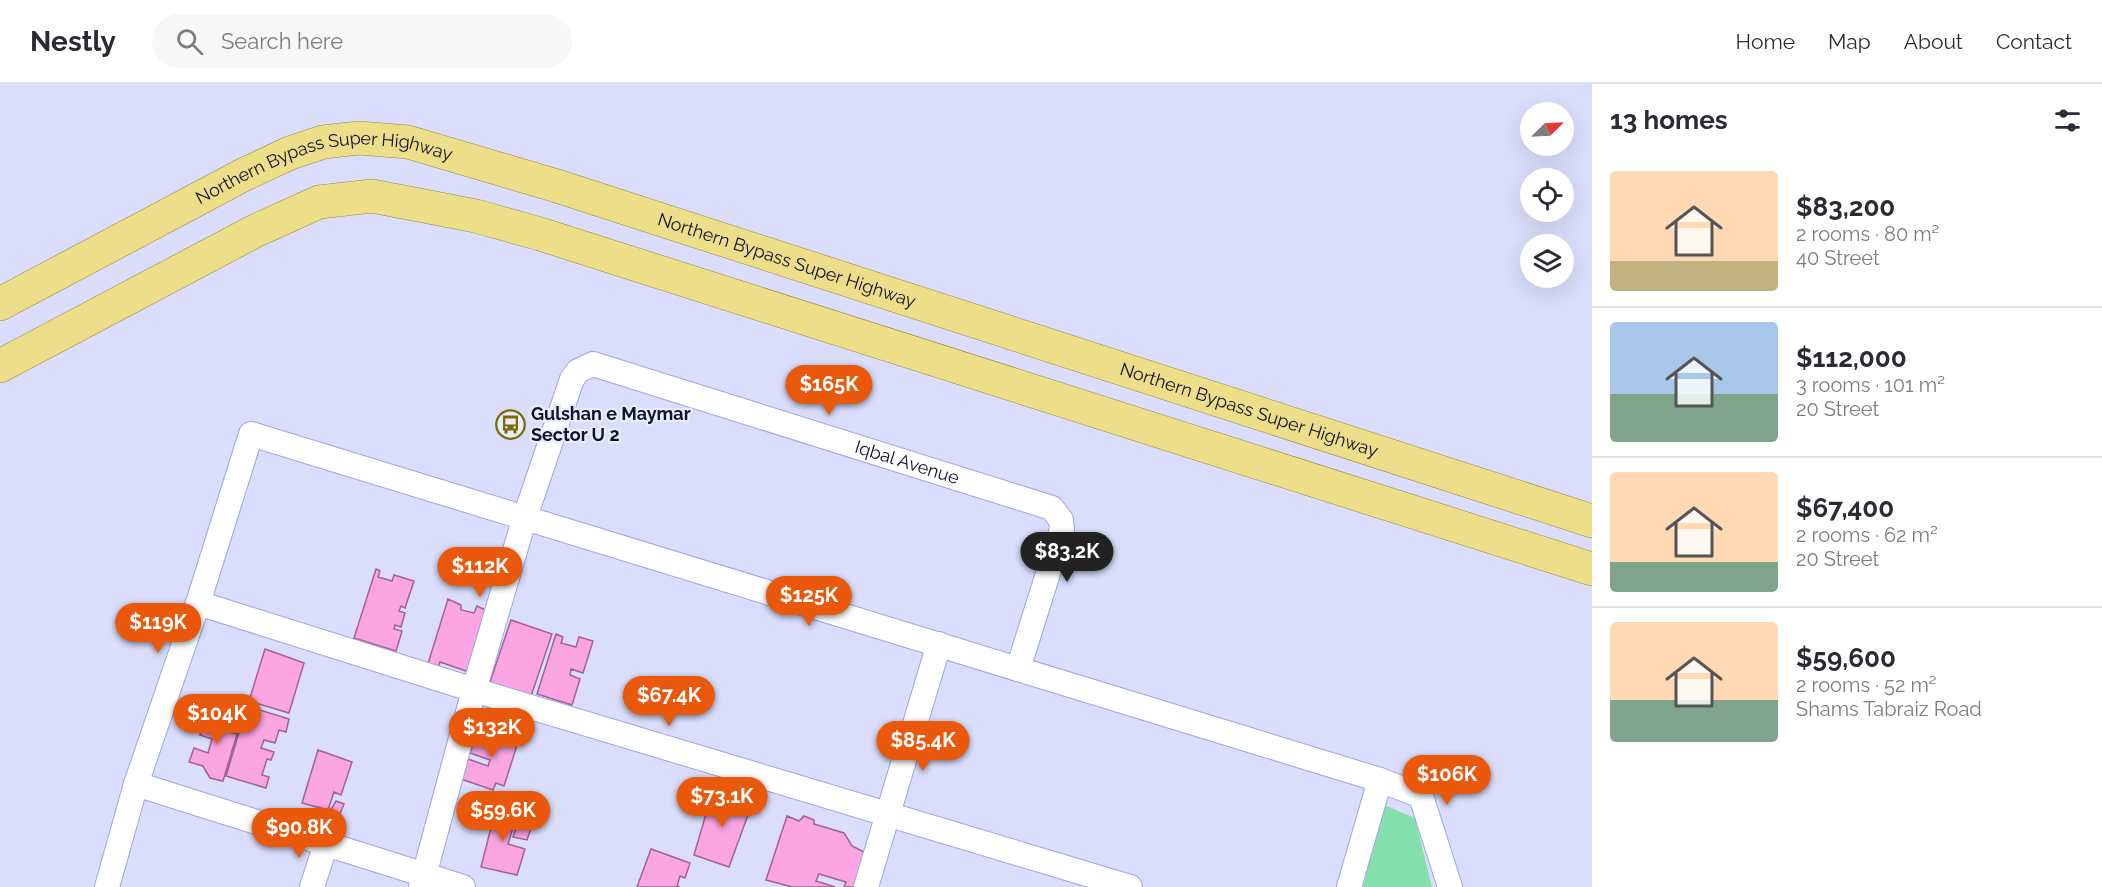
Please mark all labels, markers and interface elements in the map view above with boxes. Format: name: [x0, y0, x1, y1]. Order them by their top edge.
search box: [152, 14, 572, 68]
text: Nestly: [30, 25, 116, 58]
icon: search: [173, 25, 206, 58]
text: Search here: [221, 28, 343, 54]
text: Home: [1736, 29, 1795, 54]
text: Map: [1828, 29, 1871, 54]
text: About: [1904, 29, 1963, 54]
text: Contact: [1996, 29, 2072, 54]
north arrow: [1520, 102, 1574, 156]
map controls: [1520, 102, 1574, 288]
icon: filters: [2051, 104, 2084, 137]
text: 13 homes: [1610, 105, 1728, 135]
street label: Northern Bypass Super Highway: [192, 127, 455, 208]
button: locate: [1520, 168, 1574, 222]
text: $83,200: [1796, 192, 1895, 222]
icon: home: [1658, 195, 1730, 267]
street label: Northern Bypass Super Highway: [655, 208, 919, 312]
text: 2 rooms · 80 m²: [1796, 222, 1939, 246]
button: layers: [1520, 234, 1574, 288]
text: 40 Street: [1796, 246, 1880, 270]
text: $112,000: [1796, 343, 1907, 373]
icon: home: [1658, 346, 1730, 418]
street label: Northern Bypass Super Highway: [1118, 358, 1381, 461]
pin: $165K: [787, 365, 871, 416]
text: $165K: [799, 372, 859, 396]
text: 3 rooms · 101 m²: [1796, 373, 1945, 397]
text: 20 Street: [1796, 397, 1879, 421]
place label: Gulshan e Maymar Sector U 2: [531, 403, 691, 445]
bus stop icon: Gulshan e Maymar Sector U 2: [494, 408, 526, 440]
street label: Iqbal Avenue: [853, 436, 962, 488]
text: $67,400: [1796, 493, 1894, 523]
icon: home: [1658, 496, 1730, 568]
text: 2 rooms · 62 m²: [1796, 523, 1938, 547]
pin: $83.2K: [1018, 532, 1116, 583]
text: $83.2K: [1034, 539, 1100, 563]
pin: $112K: [438, 547, 522, 598]
text: 20 Street: [1796, 547, 1879, 571]
text: $112K: [451, 554, 509, 578]
pin: $125K: [767, 576, 851, 627]
text: $125K: [780, 583, 838, 607]
pin: $119K: [116, 603, 200, 654]
text: $119K: [129, 610, 187, 634]
text: $59,600: [1796, 643, 1896, 673]
icon: home: [1658, 646, 1730, 718]
text: 2 rooms · 52 m²: [1796, 673, 1937, 697]
pin: $67.4K: [620, 676, 718, 727]
text: $67.4K: [637, 683, 701, 707]
pin: $104K: [175, 694, 259, 745]
text: Shams Tabraiz Road: [1796, 697, 1982, 721]
text: $104K: [187, 701, 247, 725]
pin: $132K: [450, 708, 534, 759]
text: $132K: [463, 715, 521, 739]
pin: $85.4K: [874, 721, 972, 772]
text: $85.4K: [890, 728, 956, 752]
pin: $106K: [1405, 755, 1489, 806]
text: $106K: [1417, 762, 1477, 786]
pin: $73.1K: [673, 777, 771, 828]
text: $73.1K: [691, 784, 753, 808]
pin: $59.6K: [454, 791, 552, 842]
text: $59.6K: [470, 798, 536, 822]
pin: $90.8K: [250, 808, 348, 859]
text: $90.8K: [266, 815, 332, 839]

